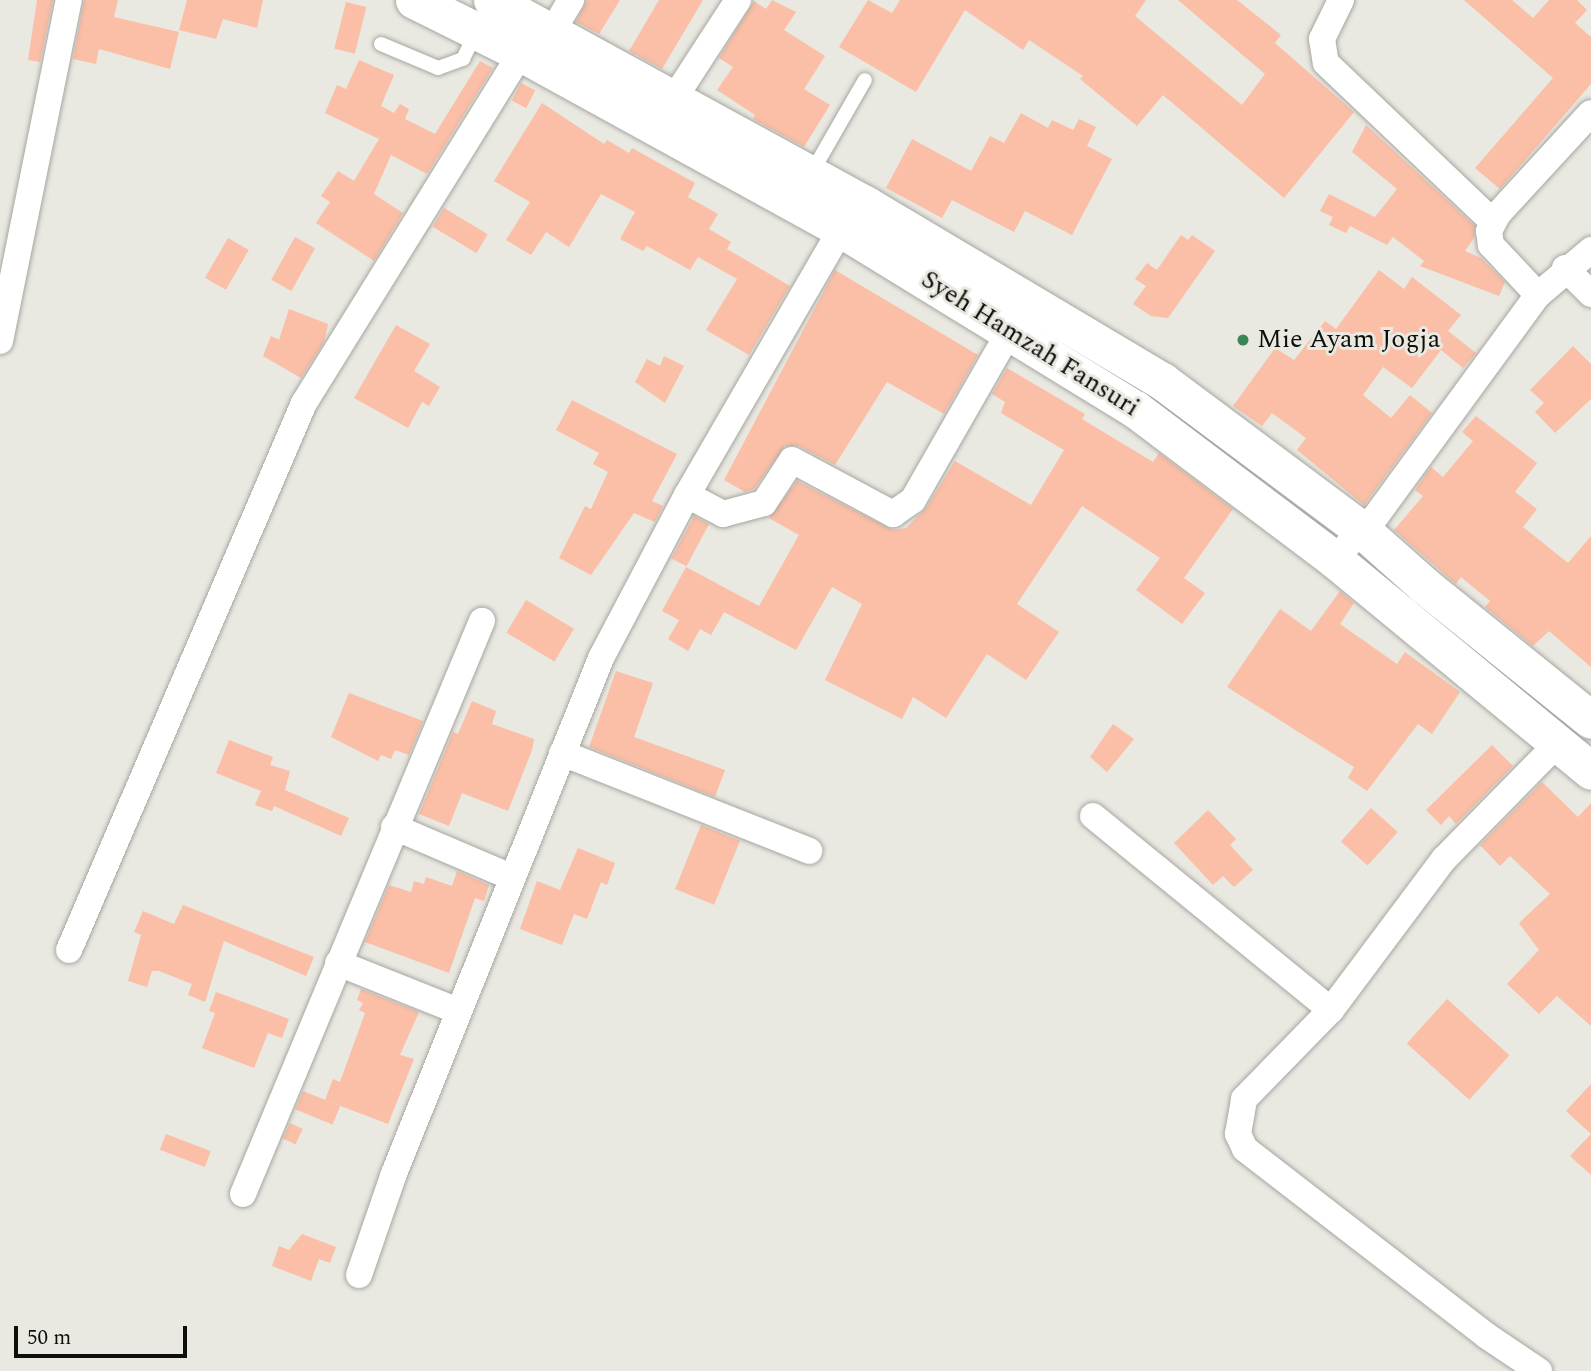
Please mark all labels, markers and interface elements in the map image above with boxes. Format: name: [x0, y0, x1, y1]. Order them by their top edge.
street label: Syeh Hamzah Fansuri: [915, 264, 1145, 424]
place label: Mie Ayam Jogja: [1257, 324, 1440, 356]
marker: Mie Ayam Jogja: [1235, 332, 1251, 348]
scale bar: [18, 1312, 191, 1356]
text: 50 m: [27, 1322, 71, 1354]

